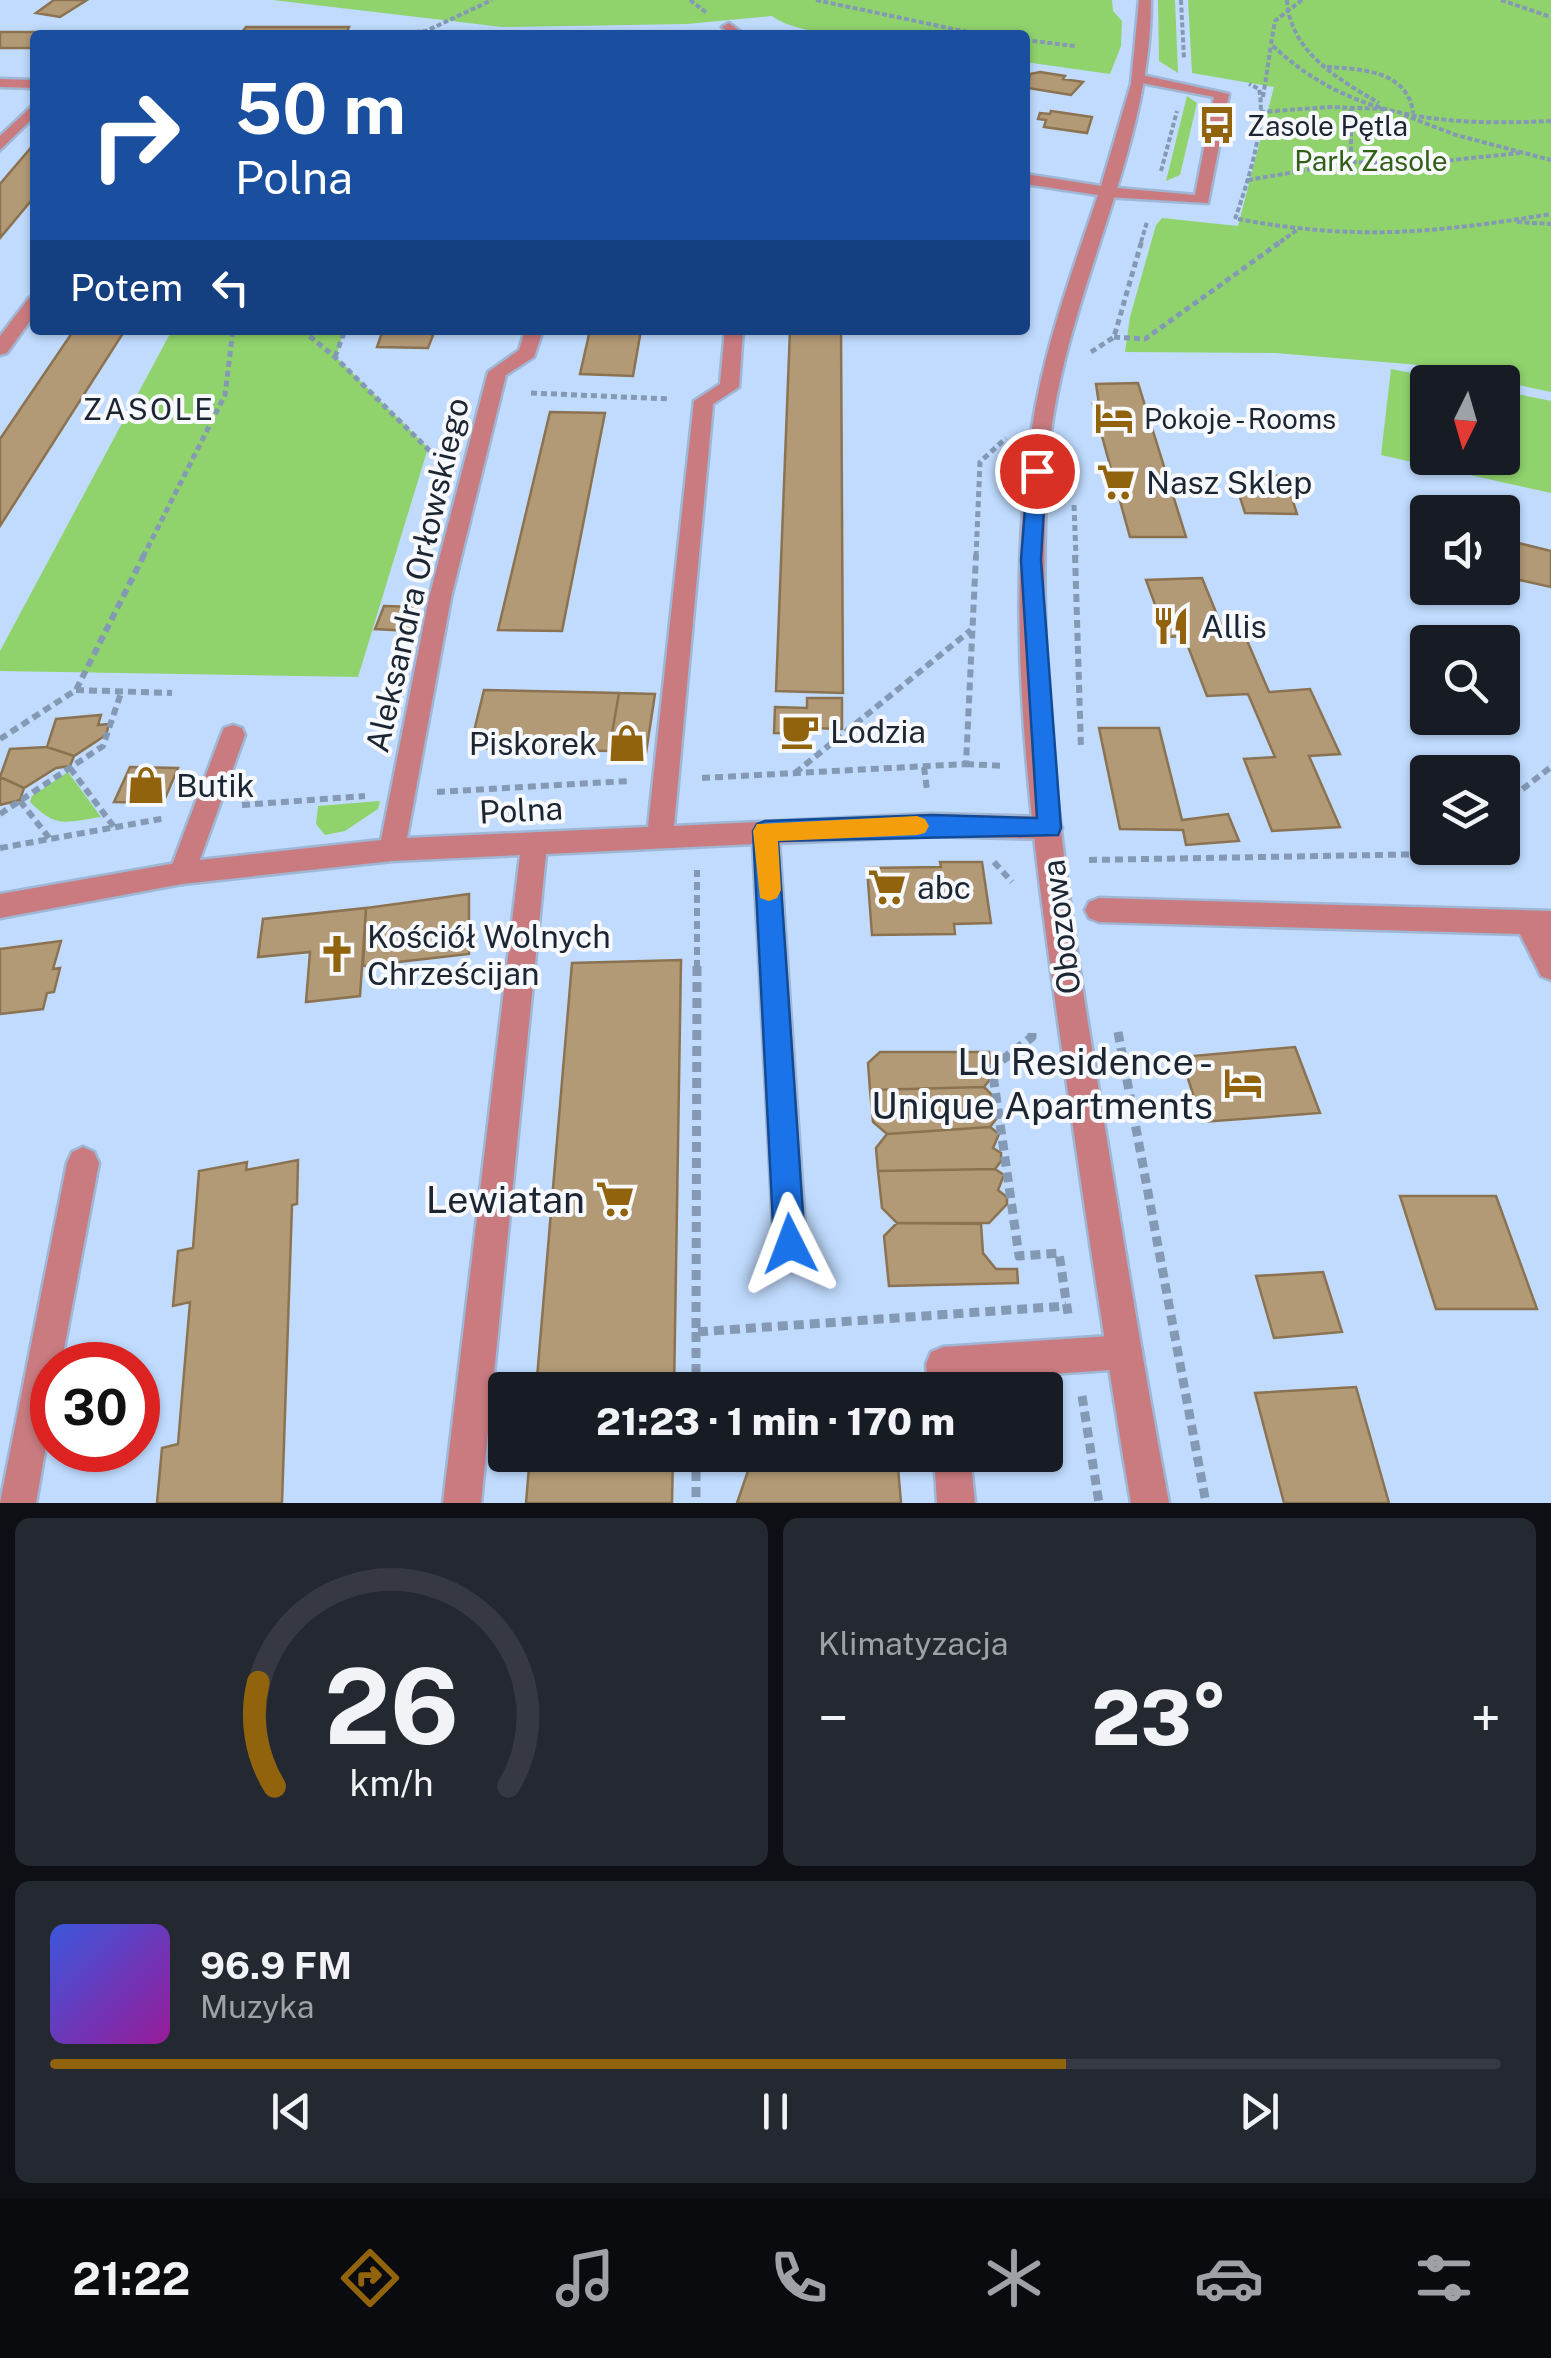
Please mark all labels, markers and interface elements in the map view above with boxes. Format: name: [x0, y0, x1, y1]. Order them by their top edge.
text: 50 m: [235, 67, 406, 150]
icon: right: [70, 70, 200, 200]
bus stop icon: Zasole Pętla: [1196, 104, 1238, 146]
place label: Zasole Pętla: [1247, 109, 1408, 142]
park label: Park Zasole: [1294, 144, 1448, 177]
text: Polna: [235, 151, 353, 204]
icon: left: [203, 260, 258, 315]
text: Potem: [70, 265, 183, 310]
north arrow: [1410, 365, 1520, 475]
map controls: [1410, 365, 1520, 865]
district label: ZASOLE: [83, 391, 215, 427]
street label: Aleksandra Orłowskiego: [358, 394, 476, 756]
hotel icon: Pokoje - Rooms: [1093, 397, 1135, 439]
place label: Pokoje - Rooms: [1144, 402, 1336, 435]
pin: [995, 429, 1080, 514]
icon: arrive: [1010, 444, 1065, 499]
supermarket icon: Nasz Sklep: [1095, 461, 1137, 503]
place label: Nasz Sklep: [1146, 464, 1312, 501]
button: sound: [1410, 495, 1520, 605]
restaurant icon: Allis: [1150, 605, 1192, 647]
place label: Allis: [1201, 608, 1267, 645]
button: search: [1410, 625, 1520, 735]
cafe icon: Lodzia: [779, 710, 821, 752]
place label: Lodzia: [830, 713, 926, 750]
shop icon: Piskorek: [606, 722, 648, 764]
place label: Piskorek: [469, 725, 597, 762]
button: layers: [1410, 755, 1520, 865]
shop icon: Butik: [125, 764, 167, 806]
place label: Butik: [176, 767, 255, 804]
street label: Polna: [478, 789, 564, 831]
street label: Obozowa: [1034, 858, 1088, 996]
supermarket icon: abc: [866, 866, 908, 908]
place label: abc: [917, 869, 971, 906]
place label: Kościół Wolnych Chrześcijan: [367, 918, 611, 992]
church icon: Kościół Wolnych Chrześcijan: [316, 933, 358, 975]
place label: Lu Residence - Unique Apartments: [871, 1039, 1213, 1128]
hotel icon: Lu Residence - Unique Apartments: [1222, 1062, 1264, 1104]
place label: Lewiatan: [426, 1177, 585, 1222]
supermarket icon: Lewiatan: [594, 1178, 636, 1220]
position arrow: [738, 1192, 842, 1296]
speed limit sign: 30: [30, 1342, 160, 1472]
text: 21:23 · 1 min · 170 m: [596, 1399, 955, 1444]
text: Klimatyzacja: [818, 1625, 1008, 1662]
text: 26: [324, 1645, 459, 1767]
text: 23°: [1092, 1674, 1227, 1762]
text: −: [818, 1686, 849, 1750]
text: +: [1471, 1686, 1501, 1750]
text: km/h: [349, 1762, 434, 1804]
text: 96.9 FM: [200, 1943, 352, 1988]
text: Muzyka: [200, 1988, 314, 2025]
icon: previous: [264, 2084, 319, 2139]
icon: pause: [748, 2084, 803, 2139]
icon: next: [1232, 2084, 1287, 2139]
icon: directions: [335, 2243, 405, 2313]
icon: music: [550, 2243, 620, 2313]
icon: phone: [764, 2243, 834, 2313]
icon: climate: [979, 2243, 1049, 2313]
icon: car: [1194, 2243, 1264, 2313]
icon: filters: [1409, 2243, 1479, 2313]
text: 21:22: [72, 2252, 190, 2305]

